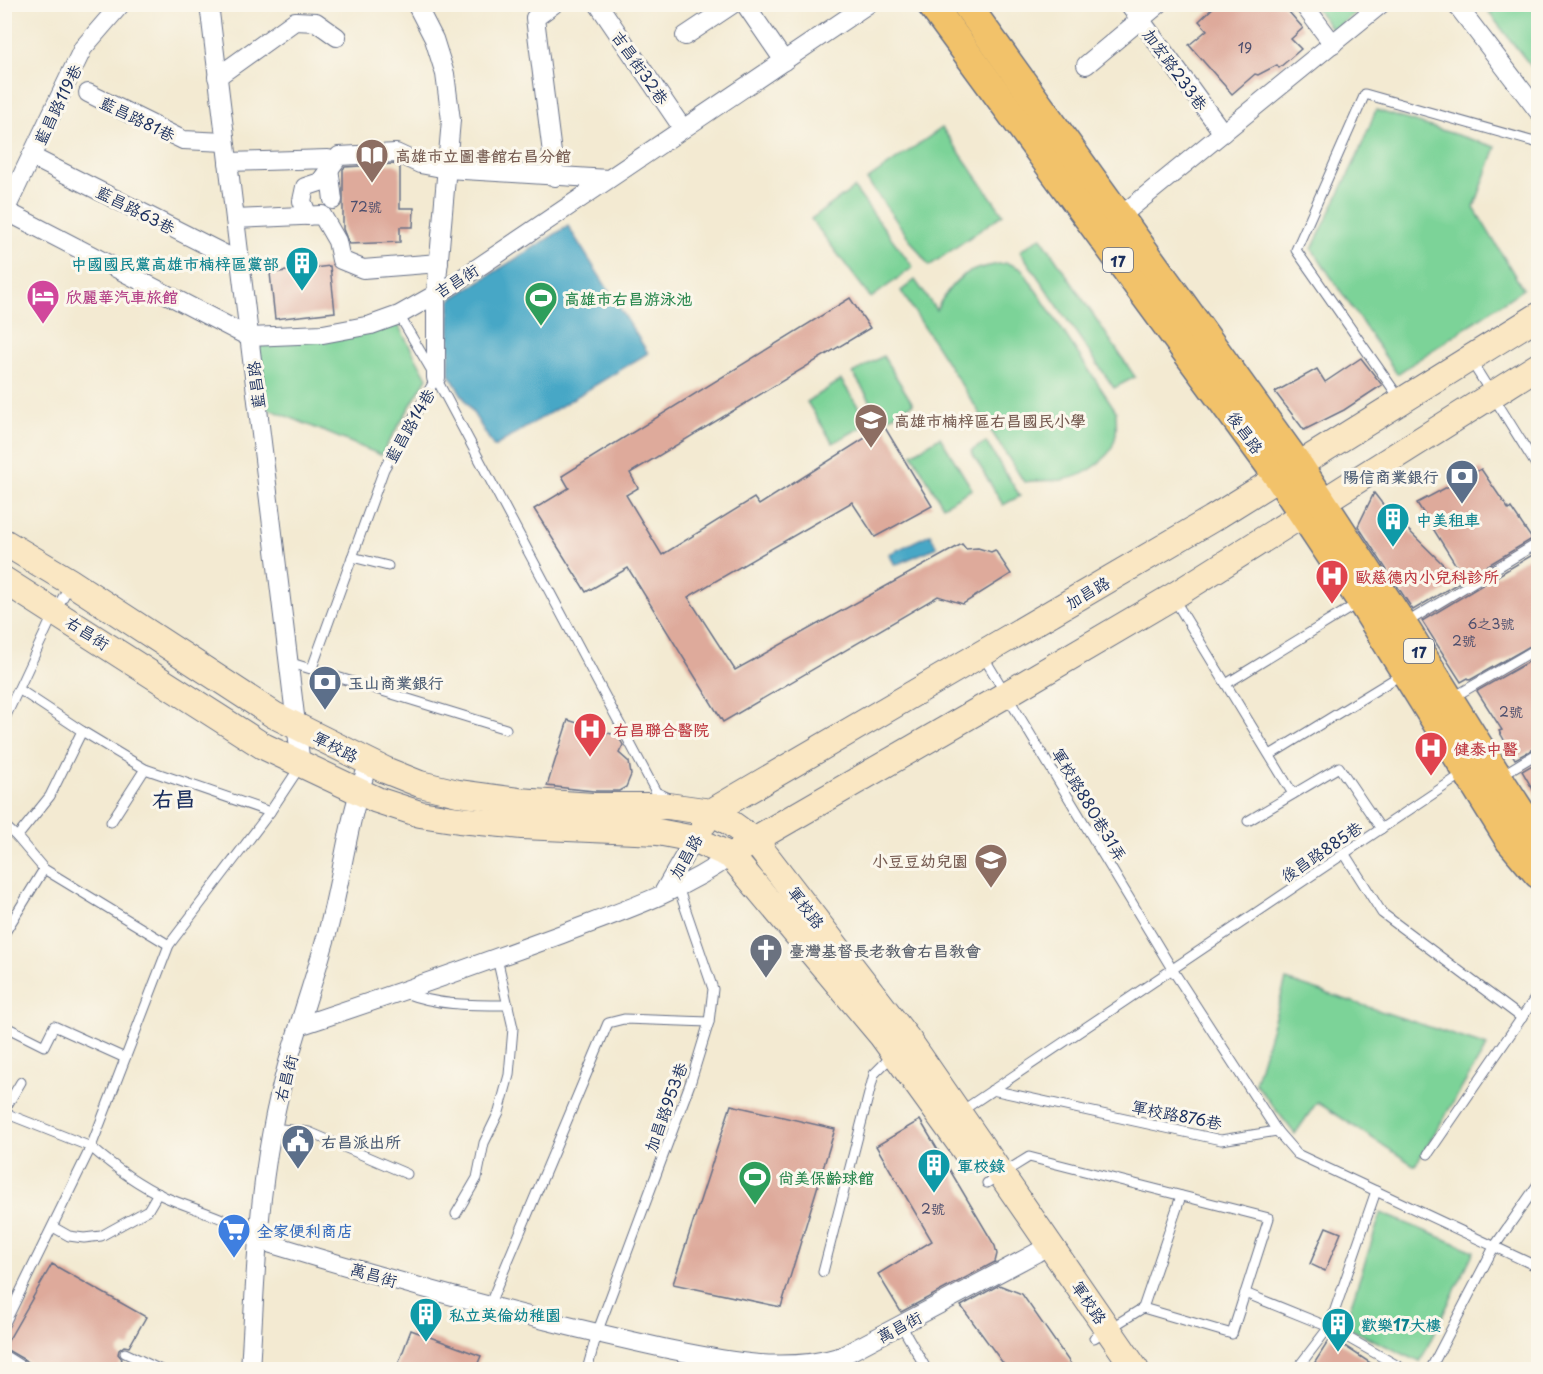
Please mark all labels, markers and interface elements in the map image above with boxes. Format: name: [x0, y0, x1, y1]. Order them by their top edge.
street label: 加宏路233巷: [1138, 23, 1214, 115]
street label: 吉昌街32巷: [607, 25, 675, 109]
house number: 19: [1238, 37, 1252, 58]
street label: 藍昌路119巷: [27, 60, 87, 148]
street label: 藍昌路81巷: [96, 89, 180, 147]
library icon: 高雄市立圖書館右昌分館: [354, 137, 390, 184]
place label: 高雄市立圖書館右昌分館: [395, 143, 571, 167]
street label: 藍昌路63巷: [92, 179, 180, 239]
house number: 72號: [350, 196, 382, 217]
building icon: 中國國民黨高雄市楠梓區黨部: [284, 245, 320, 292]
road number: 17: [1103, 248, 1133, 272]
place label: 中國國民黨高雄市楠梓區黨部: [71, 251, 279, 275]
street label: 吉昌街: [429, 257, 483, 303]
hotel icon: 欣麗華汽車旅館: [25, 278, 61, 325]
sports icon: 高雄市右昌游泳池: [523, 280, 559, 327]
place label: 欣麗華汽車旅館: [66, 284, 178, 308]
place label: 高雄市右昌游泳池: [564, 286, 692, 310]
street label: 藍昌路: [240, 360, 270, 410]
street label: 藍昌路14巷: [378, 384, 440, 466]
school or university icon: 高雄市楠梓區右昌國民小學: [853, 402, 889, 449]
street label: 後昌路: [1222, 406, 1270, 458]
place label: 高雄市楠梓區右昌國民小學: [894, 408, 1086, 432]
bank icon: 陽信商業銀行: [1444, 458, 1480, 505]
place label: 陽信商業銀行: [1343, 464, 1439, 488]
building icon: 中美租車: [1375, 501, 1411, 548]
place label: 中美租車: [1416, 507, 1480, 531]
hospital icon: 歐慈德內小兒科診所: [1314, 558, 1350, 605]
place label: 歐慈德內小兒科診所: [1355, 564, 1499, 588]
street label: 加昌路: [1060, 570, 1114, 614]
street label: 右昌街: [61, 609, 115, 655]
house number: 6之3號: [1467, 613, 1515, 634]
house number: 2號: [1452, 630, 1476, 651]
road number: 17: [1404, 639, 1434, 663]
bank icon: 玉山商業銀行: [307, 664, 343, 711]
place label: 玉山商業銀行: [348, 670, 444, 694]
house number: 2號: [1499, 701, 1523, 722]
hospital icon: 右昌聯合醫院: [572, 711, 608, 758]
place label: 右昌聯合醫院: [613, 717, 709, 741]
street label: 軍校路: [309, 724, 363, 768]
hospital icon: 健泰中醫: [1413, 730, 1449, 777]
place label: 健泰中醫: [1454, 736, 1518, 760]
street label: 軍校路880巷31弄: [1047, 743, 1133, 865]
district label: 右昌: [152, 781, 196, 814]
street label: 後昌路885巷: [1275, 815, 1367, 887]
street label: 加昌路: [663, 829, 707, 883]
school or university icon: 小豆豆幼兒園: [973, 842, 1009, 889]
place label: 小豆豆幼兒園: [872, 848, 968, 872]
street label: 軍校路: [783, 881, 831, 933]
church icon: 臺灣基督長老教會右昌教會: [748, 932, 784, 979]
place label: 臺灣基督長老教會右昌教會: [789, 938, 981, 962]
street label: 右昌街: [267, 1052, 303, 1104]
street label: 加昌路953巷: [638, 1059, 692, 1155]
street label: 軍校路876巷: [1130, 1093, 1224, 1135]
public building icon: 右昌派出所: [280, 1123, 316, 1170]
place label: 右昌派出所: [321, 1129, 401, 1153]
building icon: 軍校錄: [916, 1147, 952, 1194]
place label: 軍校錄: [957, 1153, 1005, 1177]
sports icon: 尚美保齡球館: [737, 1159, 773, 1206]
place label: 尚美保齡球館: [778, 1165, 874, 1189]
house number: 2號: [921, 1198, 945, 1219]
supermarket icon: 全家便利商店: [216, 1212, 252, 1259]
place label: 全家便利商店: [257, 1218, 353, 1242]
street label: 萬昌街: [348, 1256, 400, 1292]
street label: 軍校路: [1067, 1275, 1113, 1329]
building icon: 私立英倫幼稚園: [408, 1296, 444, 1343]
place label: 私立英倫幼稚園: [449, 1302, 561, 1326]
street label: 萬昌街: [872, 1304, 926, 1348]
building icon: 歡樂17大樓: [1320, 1306, 1356, 1353]
place label: 歡樂17大樓: [1361, 1312, 1441, 1336]

